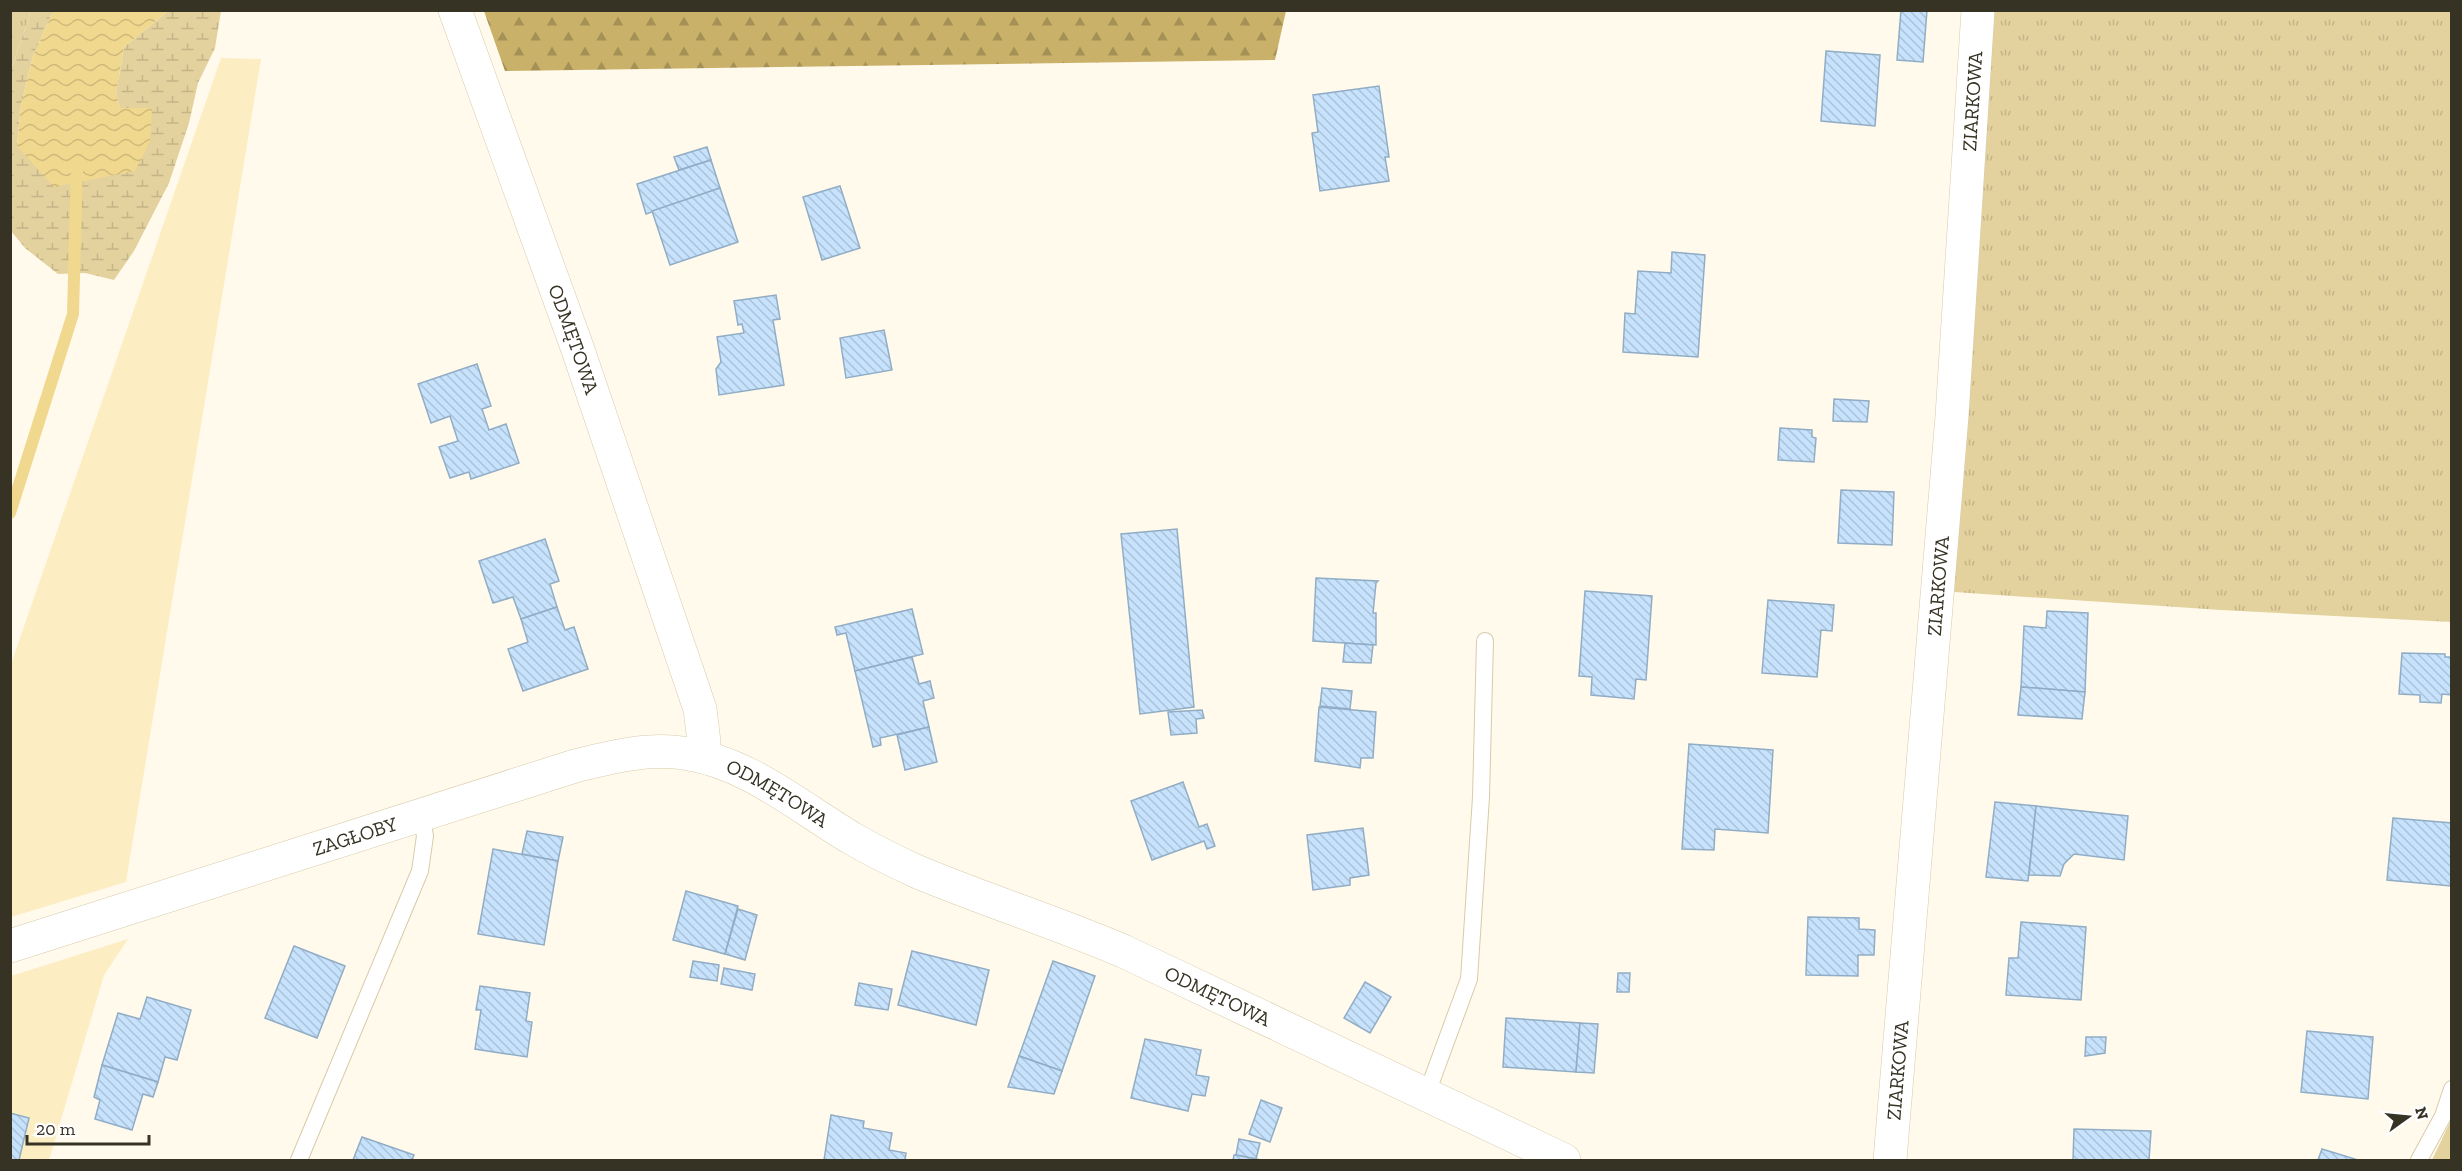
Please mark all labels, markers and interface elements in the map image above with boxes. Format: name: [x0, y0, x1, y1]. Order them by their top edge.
street label: ZIARKOWA: [1957, 49, 1987, 152]
street label: ODMĘTOWA: [543, 281, 604, 398]
street label: ZIARKOWA: [1922, 534, 1954, 637]
street label: ODMĘTOWA: [723, 754, 834, 833]
street label: ZAGŁOBY: [310, 811, 401, 861]
street label: ODMĘTOWA: [1161, 961, 1276, 1032]
street label: ZIARKOWA: [1881, 1018, 1914, 1121]
north arrow: [2378, 1087, 2438, 1147]
text: N: [2411, 1105, 2433, 1122]
scale bar: [27, 1108, 148, 1146]
text: 20 m: [36, 1118, 76, 1140]

